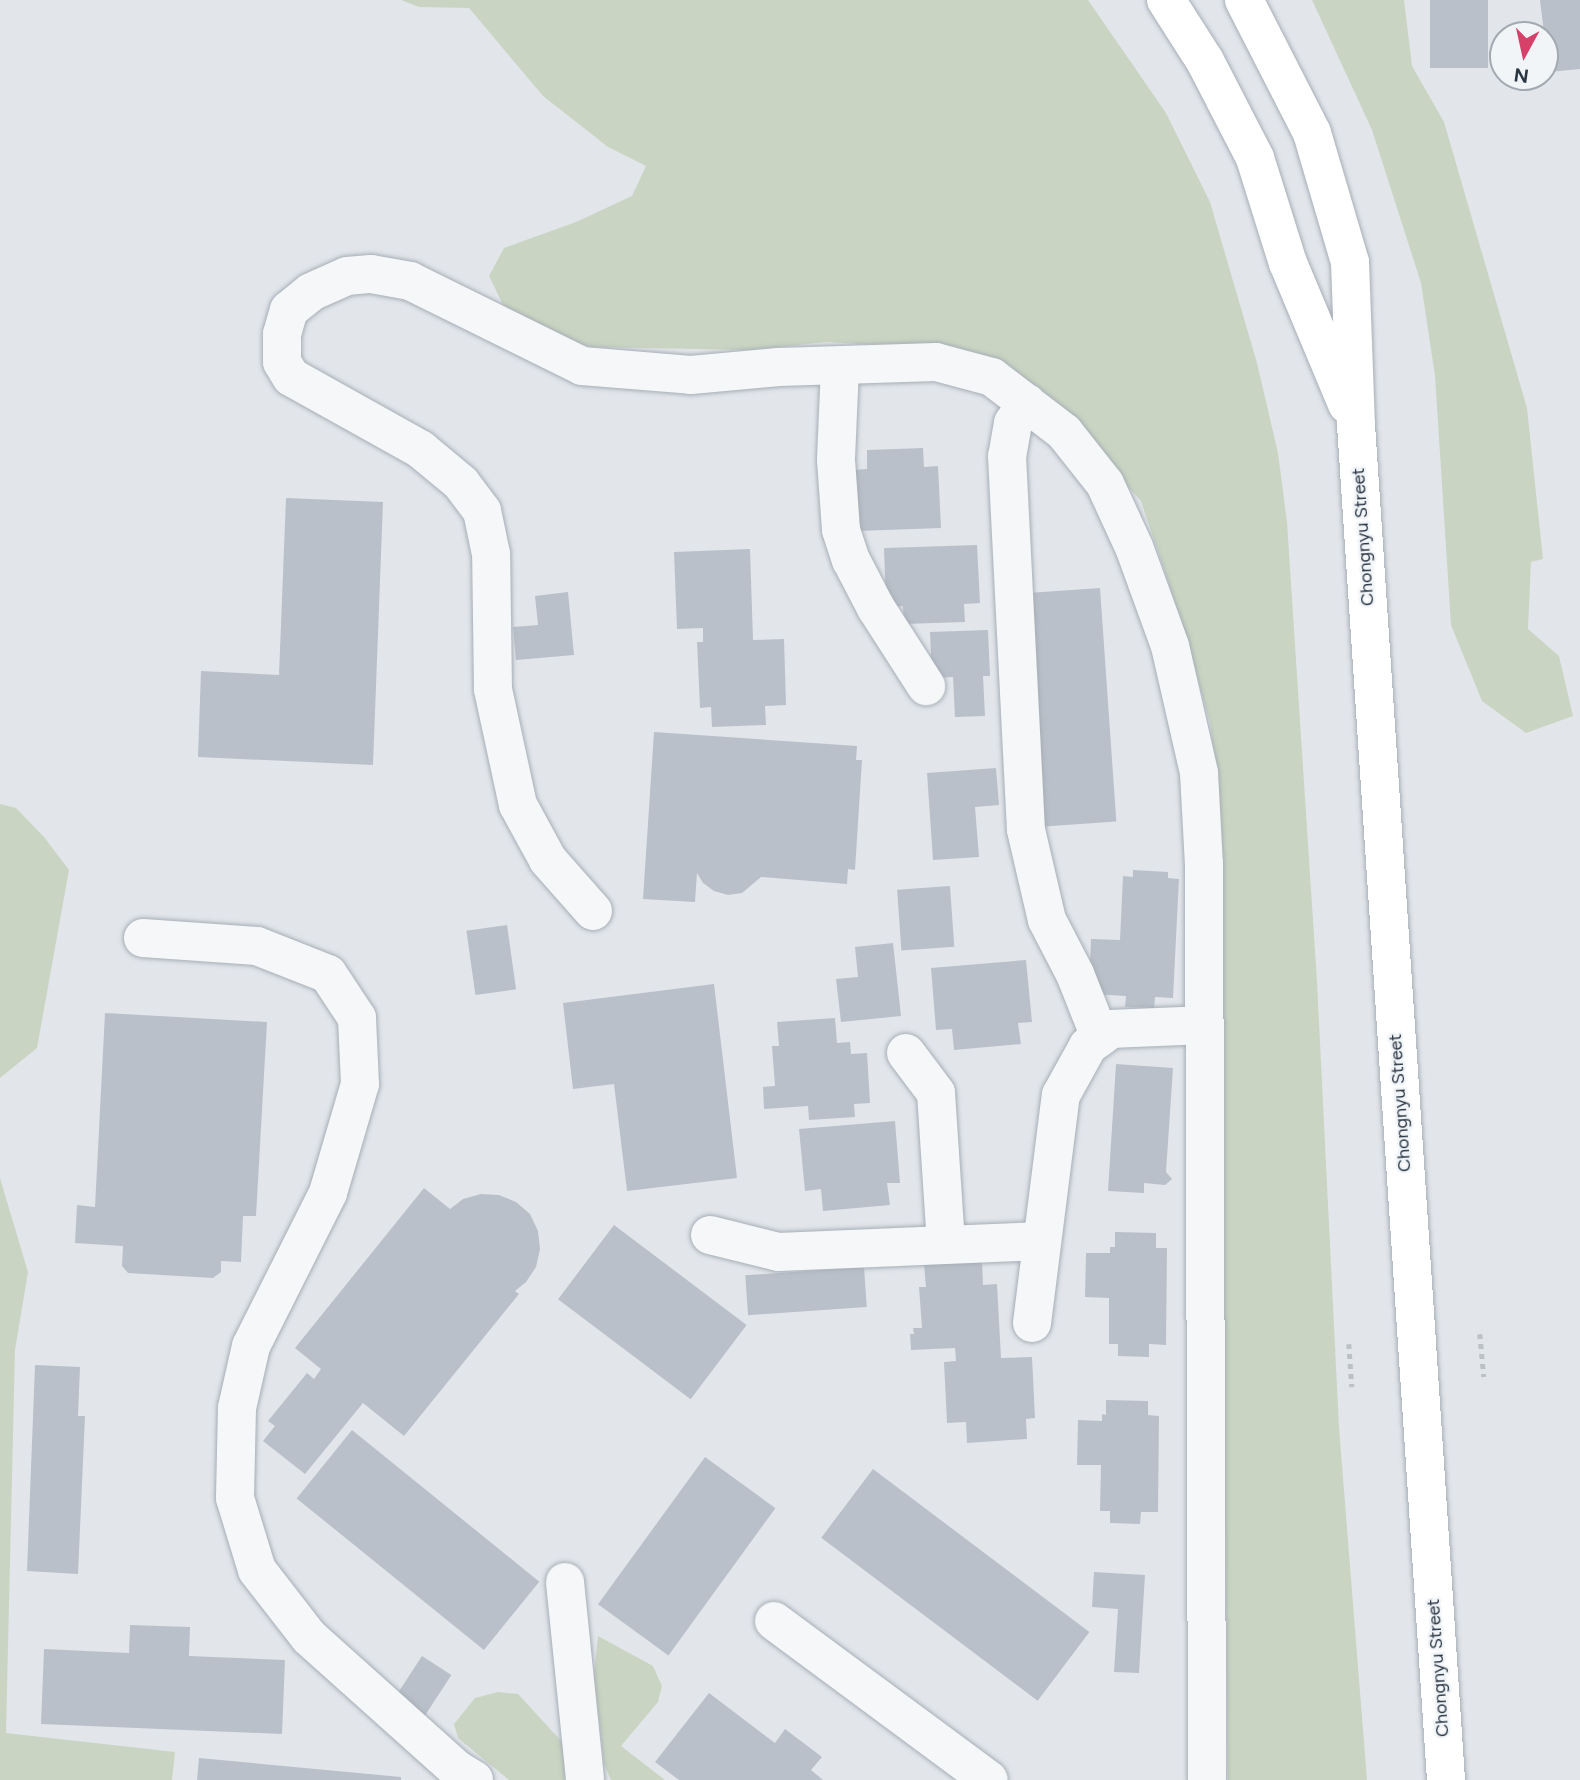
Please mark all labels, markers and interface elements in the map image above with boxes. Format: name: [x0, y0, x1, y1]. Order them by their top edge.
north arrow: [1489, 21, 1559, 91]
text: N: [1512, 63, 1530, 88]
street label: Chongnyu Street: [1347, 467, 1379, 607]
street label: Chongnyu Street: [1384, 1033, 1416, 1173]
street label: Chongnyu Street: [1422, 1598, 1454, 1738]

